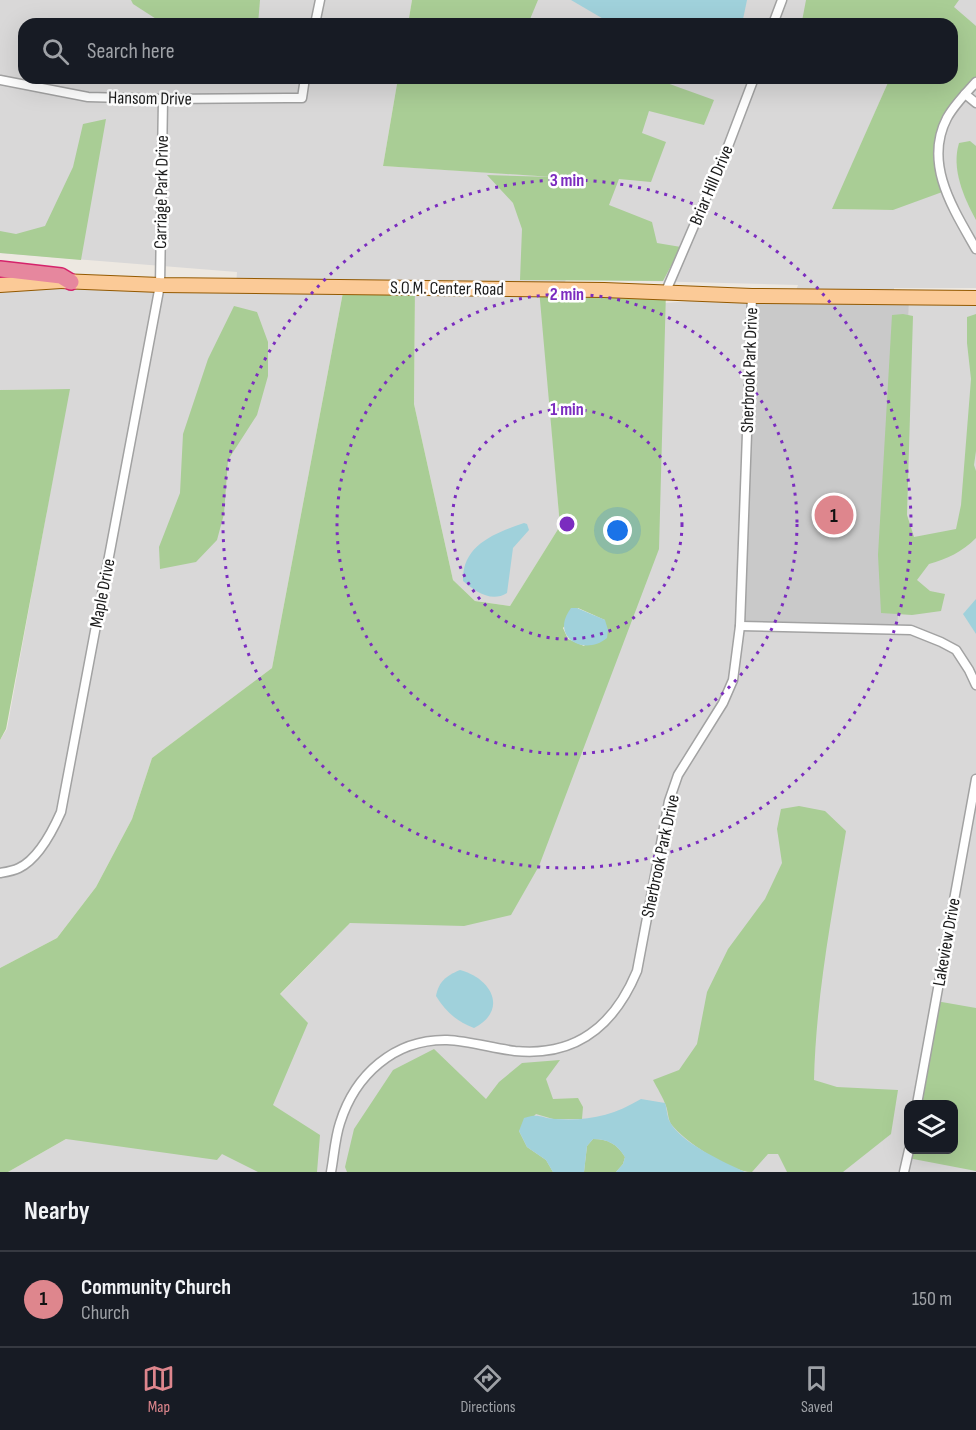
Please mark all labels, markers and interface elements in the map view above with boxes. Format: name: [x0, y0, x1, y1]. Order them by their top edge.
search box: [18, 18, 958, 84]
icon: search: [39, 35, 72, 68]
text: Search here: [87, 38, 174, 65]
street label: Hansom Drive: [108, 87, 192, 110]
street label: Carriage Park Drive: [150, 135, 173, 249]
street label: Briar Hill Drive: [685, 142, 738, 228]
text: 3 min: [550, 170, 584, 191]
street label: S.O.M. Center Road: [390, 277, 504, 300]
text: 2 min: [550, 284, 584, 305]
street label: Sherbrook Park Drive: [737, 307, 762, 433]
text: 1 min: [550, 399, 584, 420]
pin: 1: [814, 492, 854, 538]
centre of rings: [557, 514, 577, 534]
your location: [603, 516, 632, 545]
street label: Maple Drive: [86, 557, 119, 629]
street label: Sherbrook Park Drive: [637, 793, 684, 920]
street label: Lakeview Drive: [928, 896, 965, 988]
map controls: [904, 1100, 958, 1154]
button: layers: [904, 1100, 958, 1154]
text: Nearby: [24, 1196, 90, 1227]
text: Community Church: [81, 1274, 231, 1301]
text: 1: [40, 1287, 47, 1311]
text: 150 m: [912, 1287, 952, 1311]
text: Church: [81, 1301, 130, 1325]
tab: Map: [142, 1362, 175, 1417]
tab: Directions: [460, 1362, 515, 1417]
tab: Saved: [800, 1362, 833, 1417]

